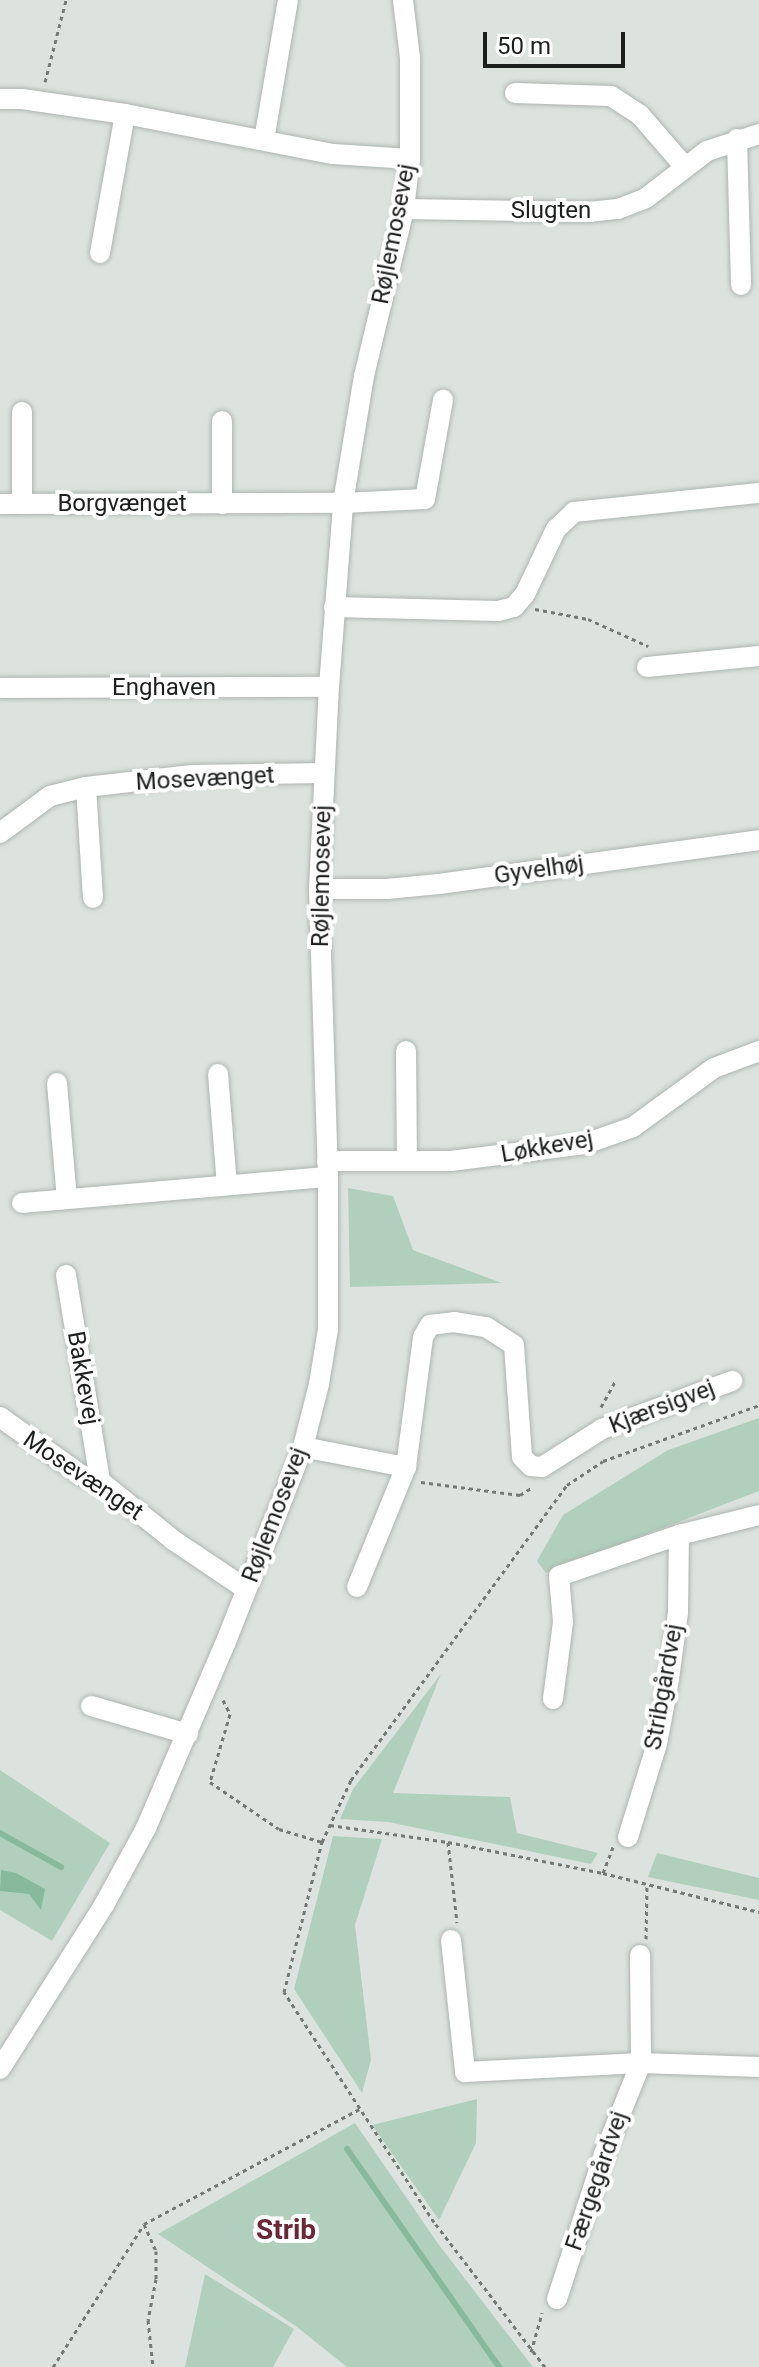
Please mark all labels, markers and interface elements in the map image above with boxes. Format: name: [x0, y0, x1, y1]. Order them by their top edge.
scale bar: [487, 16, 629, 66]
text: 50 m: [497, 32, 551, 60]
street label: Røjlemosevej: [366, 161, 422, 307]
street label: Slugten: [511, 197, 591, 225]
street label: Borgvænget: [57, 490, 187, 518]
street label: Enghaven: [112, 674, 216, 702]
street label: Mosevænget: [135, 761, 275, 797]
street label: Røjlemosevej: [306, 805, 338, 947]
street label: Gyvelhøj: [492, 849, 586, 891]
street label: Løkkevej: [499, 1125, 595, 1169]
street label: Bakkevej: [61, 1329, 105, 1427]
street label: Kjærsigvej: [605, 1374, 719, 1440]
street label: Mosevænget: [17, 1425, 149, 1527]
street label: Røjlemosevej: [236, 1443, 314, 1587]
street label: Stribgårdvej: [639, 1622, 689, 1752]
street label: Færgegårdvej: [560, 2107, 634, 2255]
district label: Strib: [256, 2213, 316, 2247]

